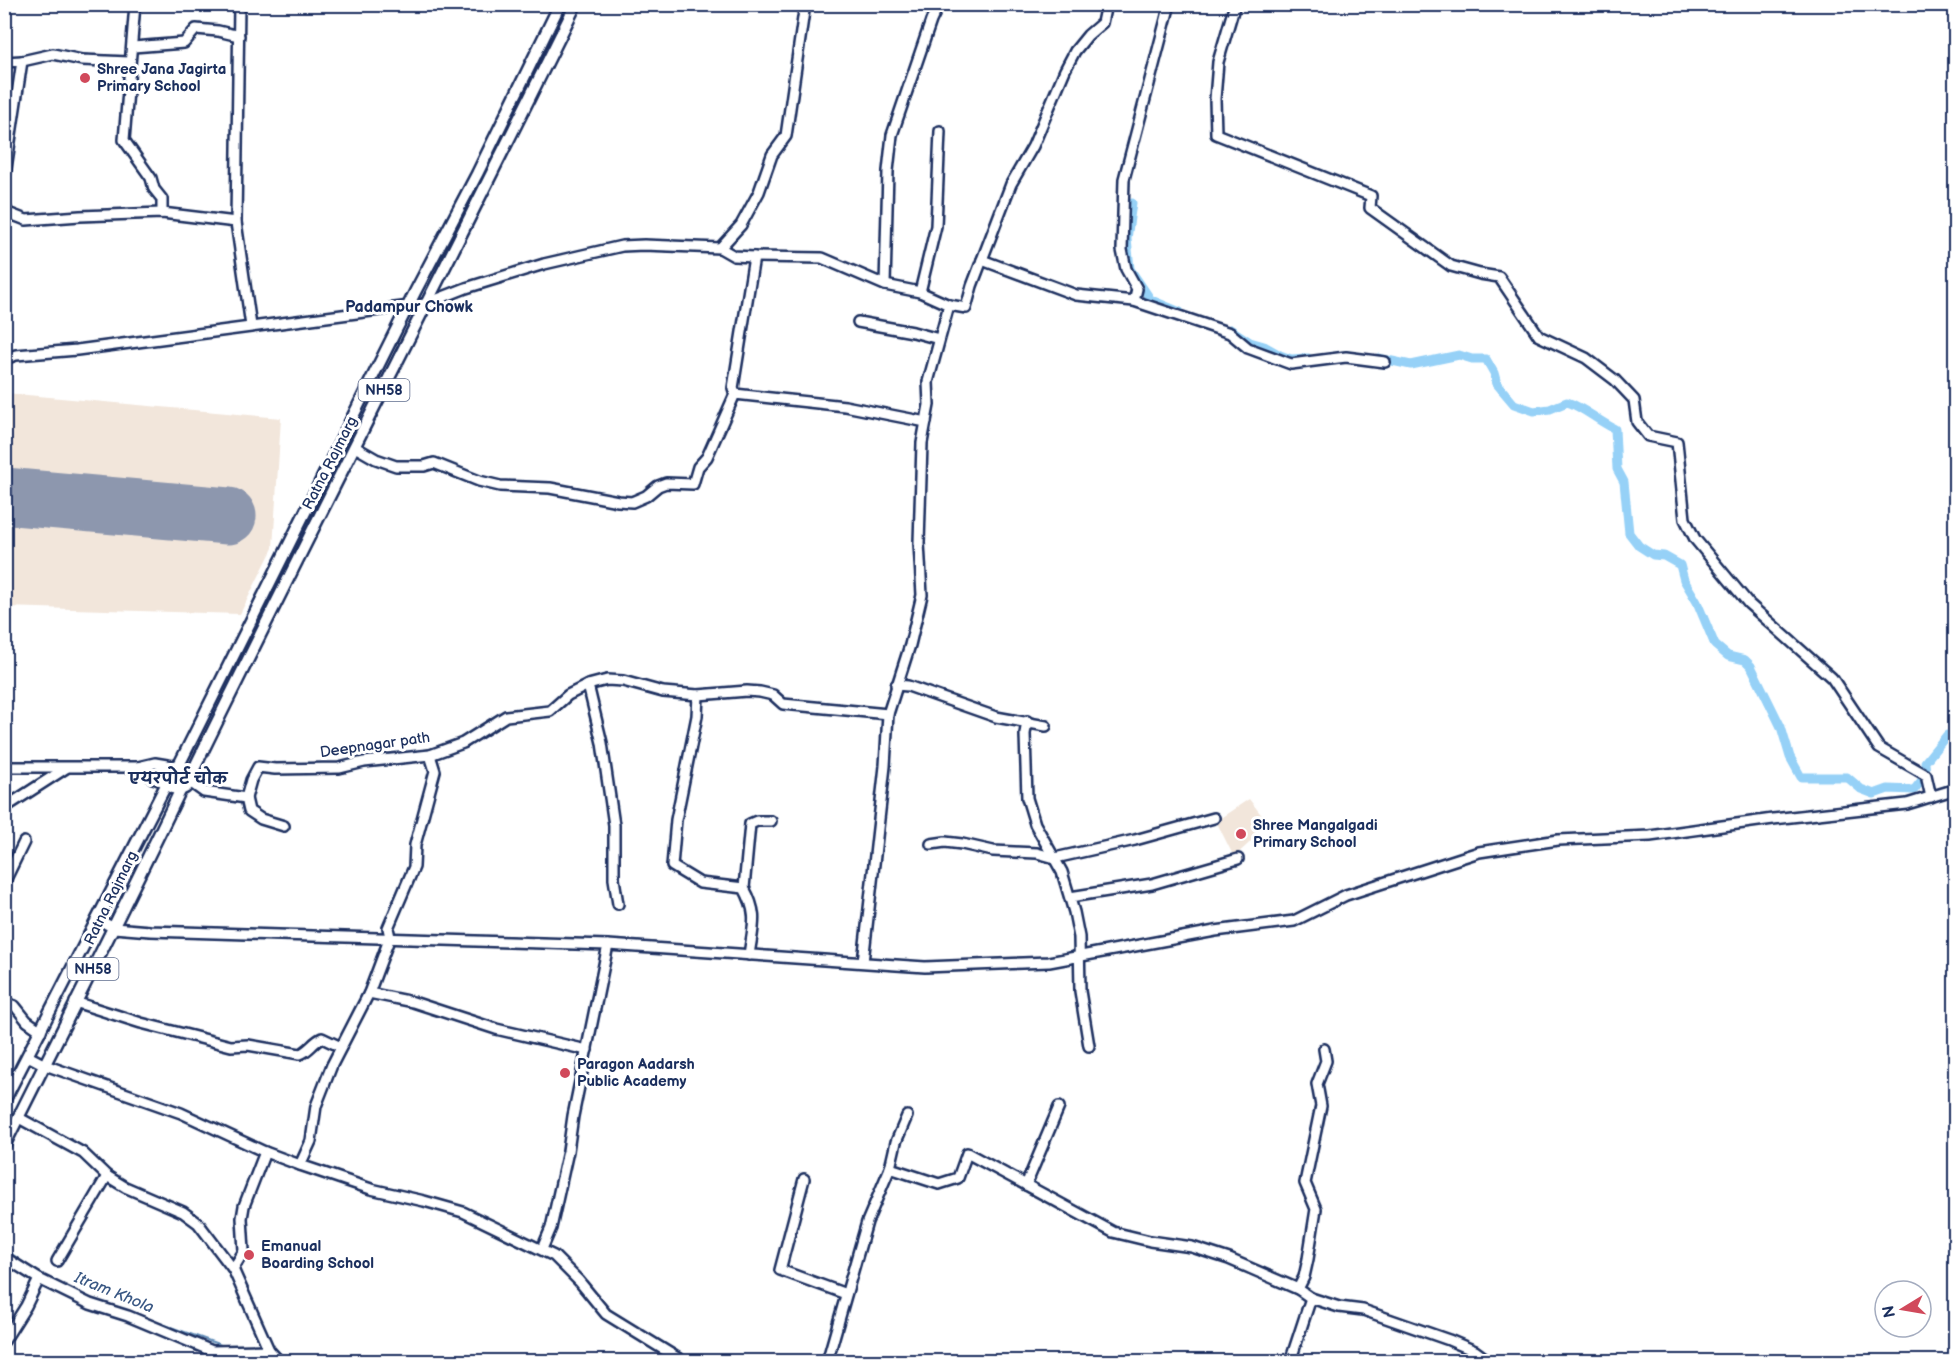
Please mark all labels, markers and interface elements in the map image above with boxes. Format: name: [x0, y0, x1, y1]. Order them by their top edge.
place label: Shree Jana Jagirta Primary School: [97, 60, 226, 96]
marker: Shree Jana Jagirta Primary School: [78, 71, 92, 85]
district label: Padampur Chowk: [345, 298, 473, 317]
road number: NH58: [358, 379, 410, 401]
street label: Ratna Rajmarg: [298, 413, 362, 513]
street label: Deepnagar path: [319, 728, 431, 762]
district label: एयरपोर्ट चोक: [127, 766, 229, 789]
place label: Shree Mangalgadi Primary School: [1253, 816, 1378, 852]
marker: Shree Mangalgadi Primary School: [1234, 827, 1248, 841]
street label: Ratna Rajmarg: [80, 848, 142, 948]
road number: NH58: [68, 958, 118, 980]
place label: Paragon Aadarsh Public Academy: [577, 1055, 695, 1091]
marker: Paragon Aadarsh Public Academy: [558, 1066, 572, 1080]
place label: Emanual Boarding School: [261, 1237, 374, 1273]
marker: Emanual Boarding School: [242, 1248, 256, 1262]
water label: Itram Khola: [71, 1268, 156, 1317]
north arrow: [1873, 1279, 1933, 1339]
text: N: [1879, 1304, 1900, 1319]

